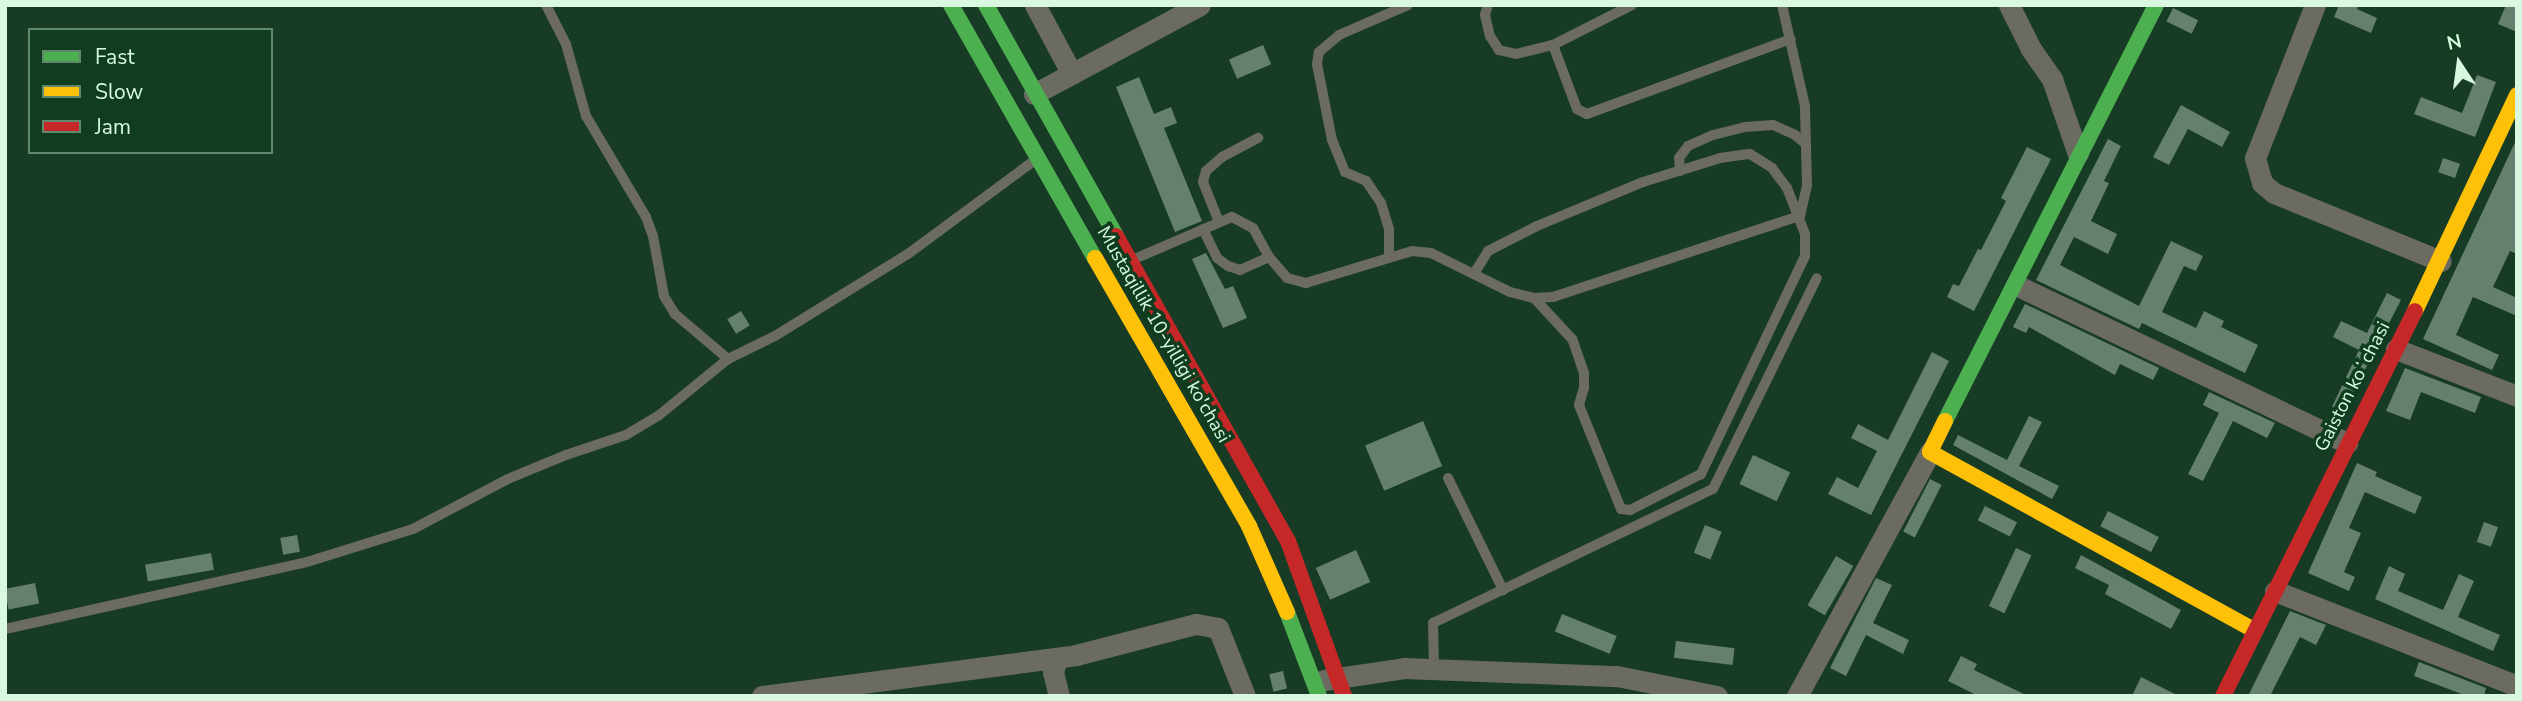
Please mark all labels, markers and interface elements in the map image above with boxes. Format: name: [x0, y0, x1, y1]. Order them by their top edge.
legend: [28, 28, 273, 154]
north arrow: [2424, 28, 2494, 98]
text: N: [2444, 28, 2464, 57]
text: Fast: [95, 43, 135, 71]
text: Slow: [95, 78, 143, 106]
text: Jam: [95, 113, 131, 141]
street label: Mustaqillik 10-yilligi ko'chasi: [1092, 223, 1234, 447]
street label: Gaiston koʻchasi: [2310, 318, 2396, 456]

